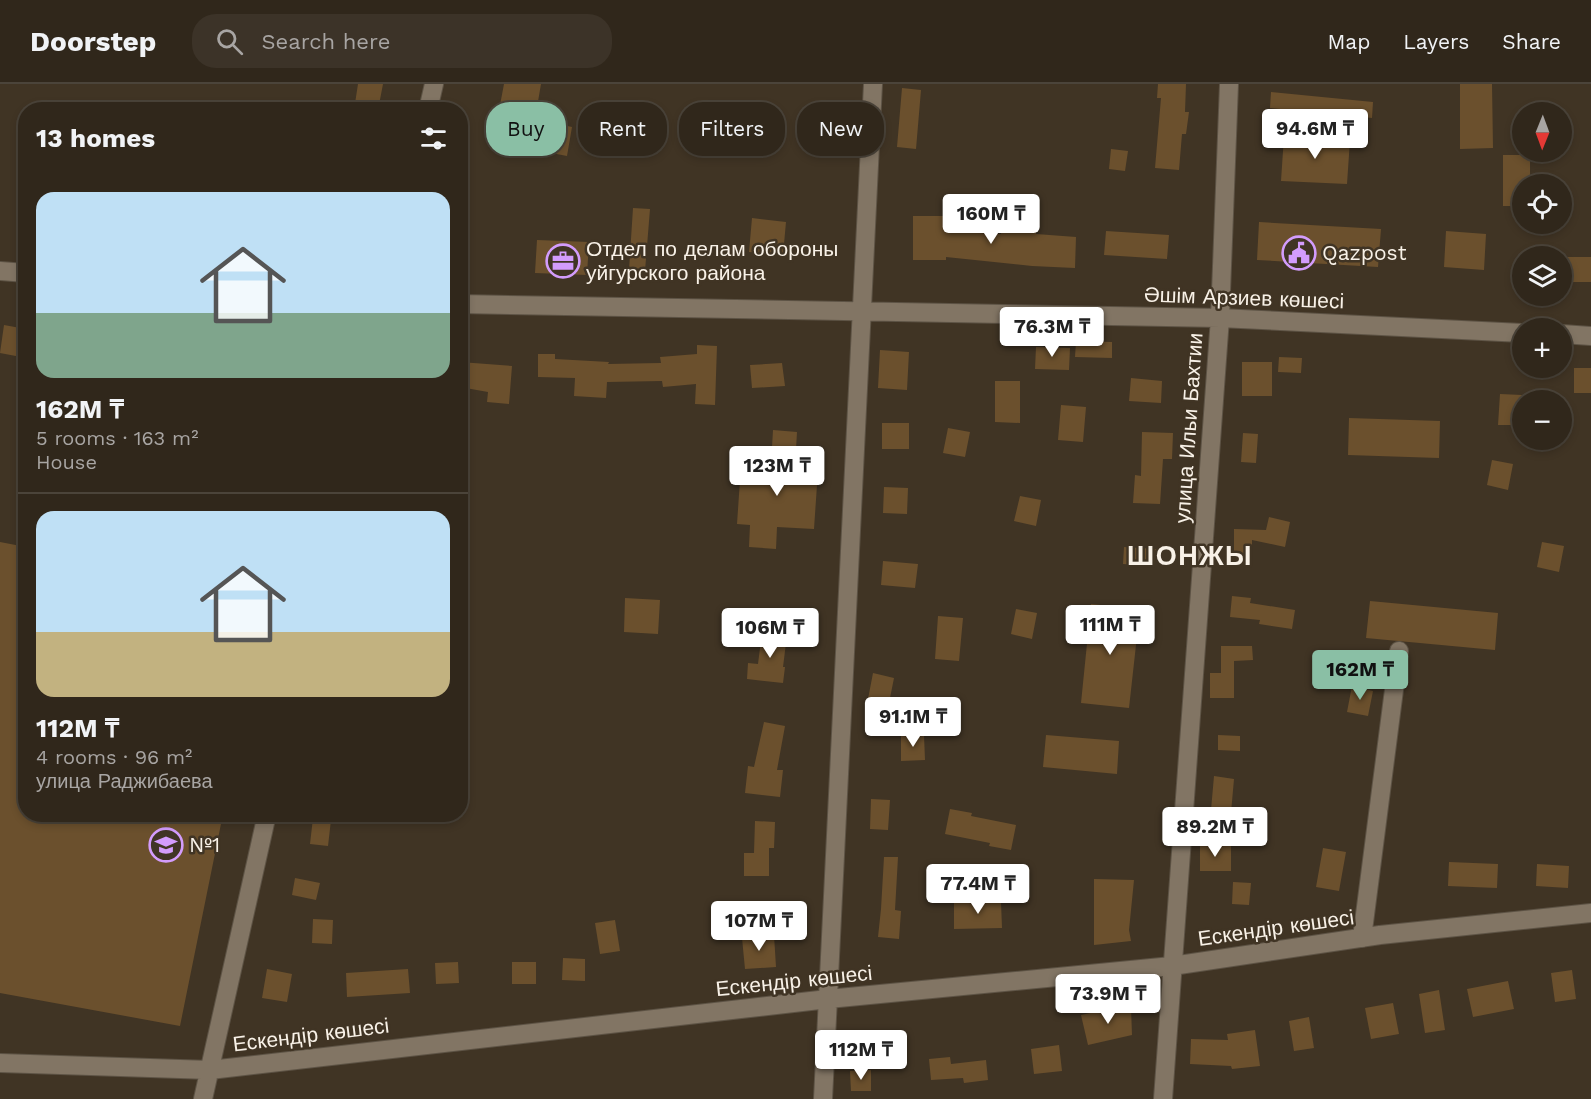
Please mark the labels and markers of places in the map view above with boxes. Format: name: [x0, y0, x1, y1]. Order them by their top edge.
pin: 94.6M ₸: [1260, 109, 1370, 160]
pin: 160M ₸: [942, 194, 1040, 245]
public building icon: Qazpost: [1281, 235, 1317, 271]
place label: Отдел по делам обороны уйгурского района: [586, 236, 838, 285]
place label: Qazpost: [1322, 240, 1407, 265]
office icon: Отдел по делам обороны уйгурского района: [545, 243, 581, 279]
pin: 76.3M ₸: [997, 307, 1107, 358]
pin: 123M ₸: [728, 446, 826, 497]
pin: 111M ₸: [1061, 605, 1159, 656]
pin: 106M ₸: [721, 608, 819, 659]
pin: 162M ₸: [1311, 650, 1409, 701]
pin: 91.1M ₸: [858, 697, 968, 748]
pin: 89.2M ₸: [1160, 807, 1270, 858]
school or university icon: №1: [148, 827, 184, 863]
place label: №1: [189, 832, 220, 857]
pin: 77.4M ₸: [923, 864, 1033, 915]
pin: 107M ₸: [710, 901, 808, 952]
pin: 73.9M ₸: [1053, 974, 1163, 1025]
pin: 112M ₸: [812, 1030, 910, 1081]

